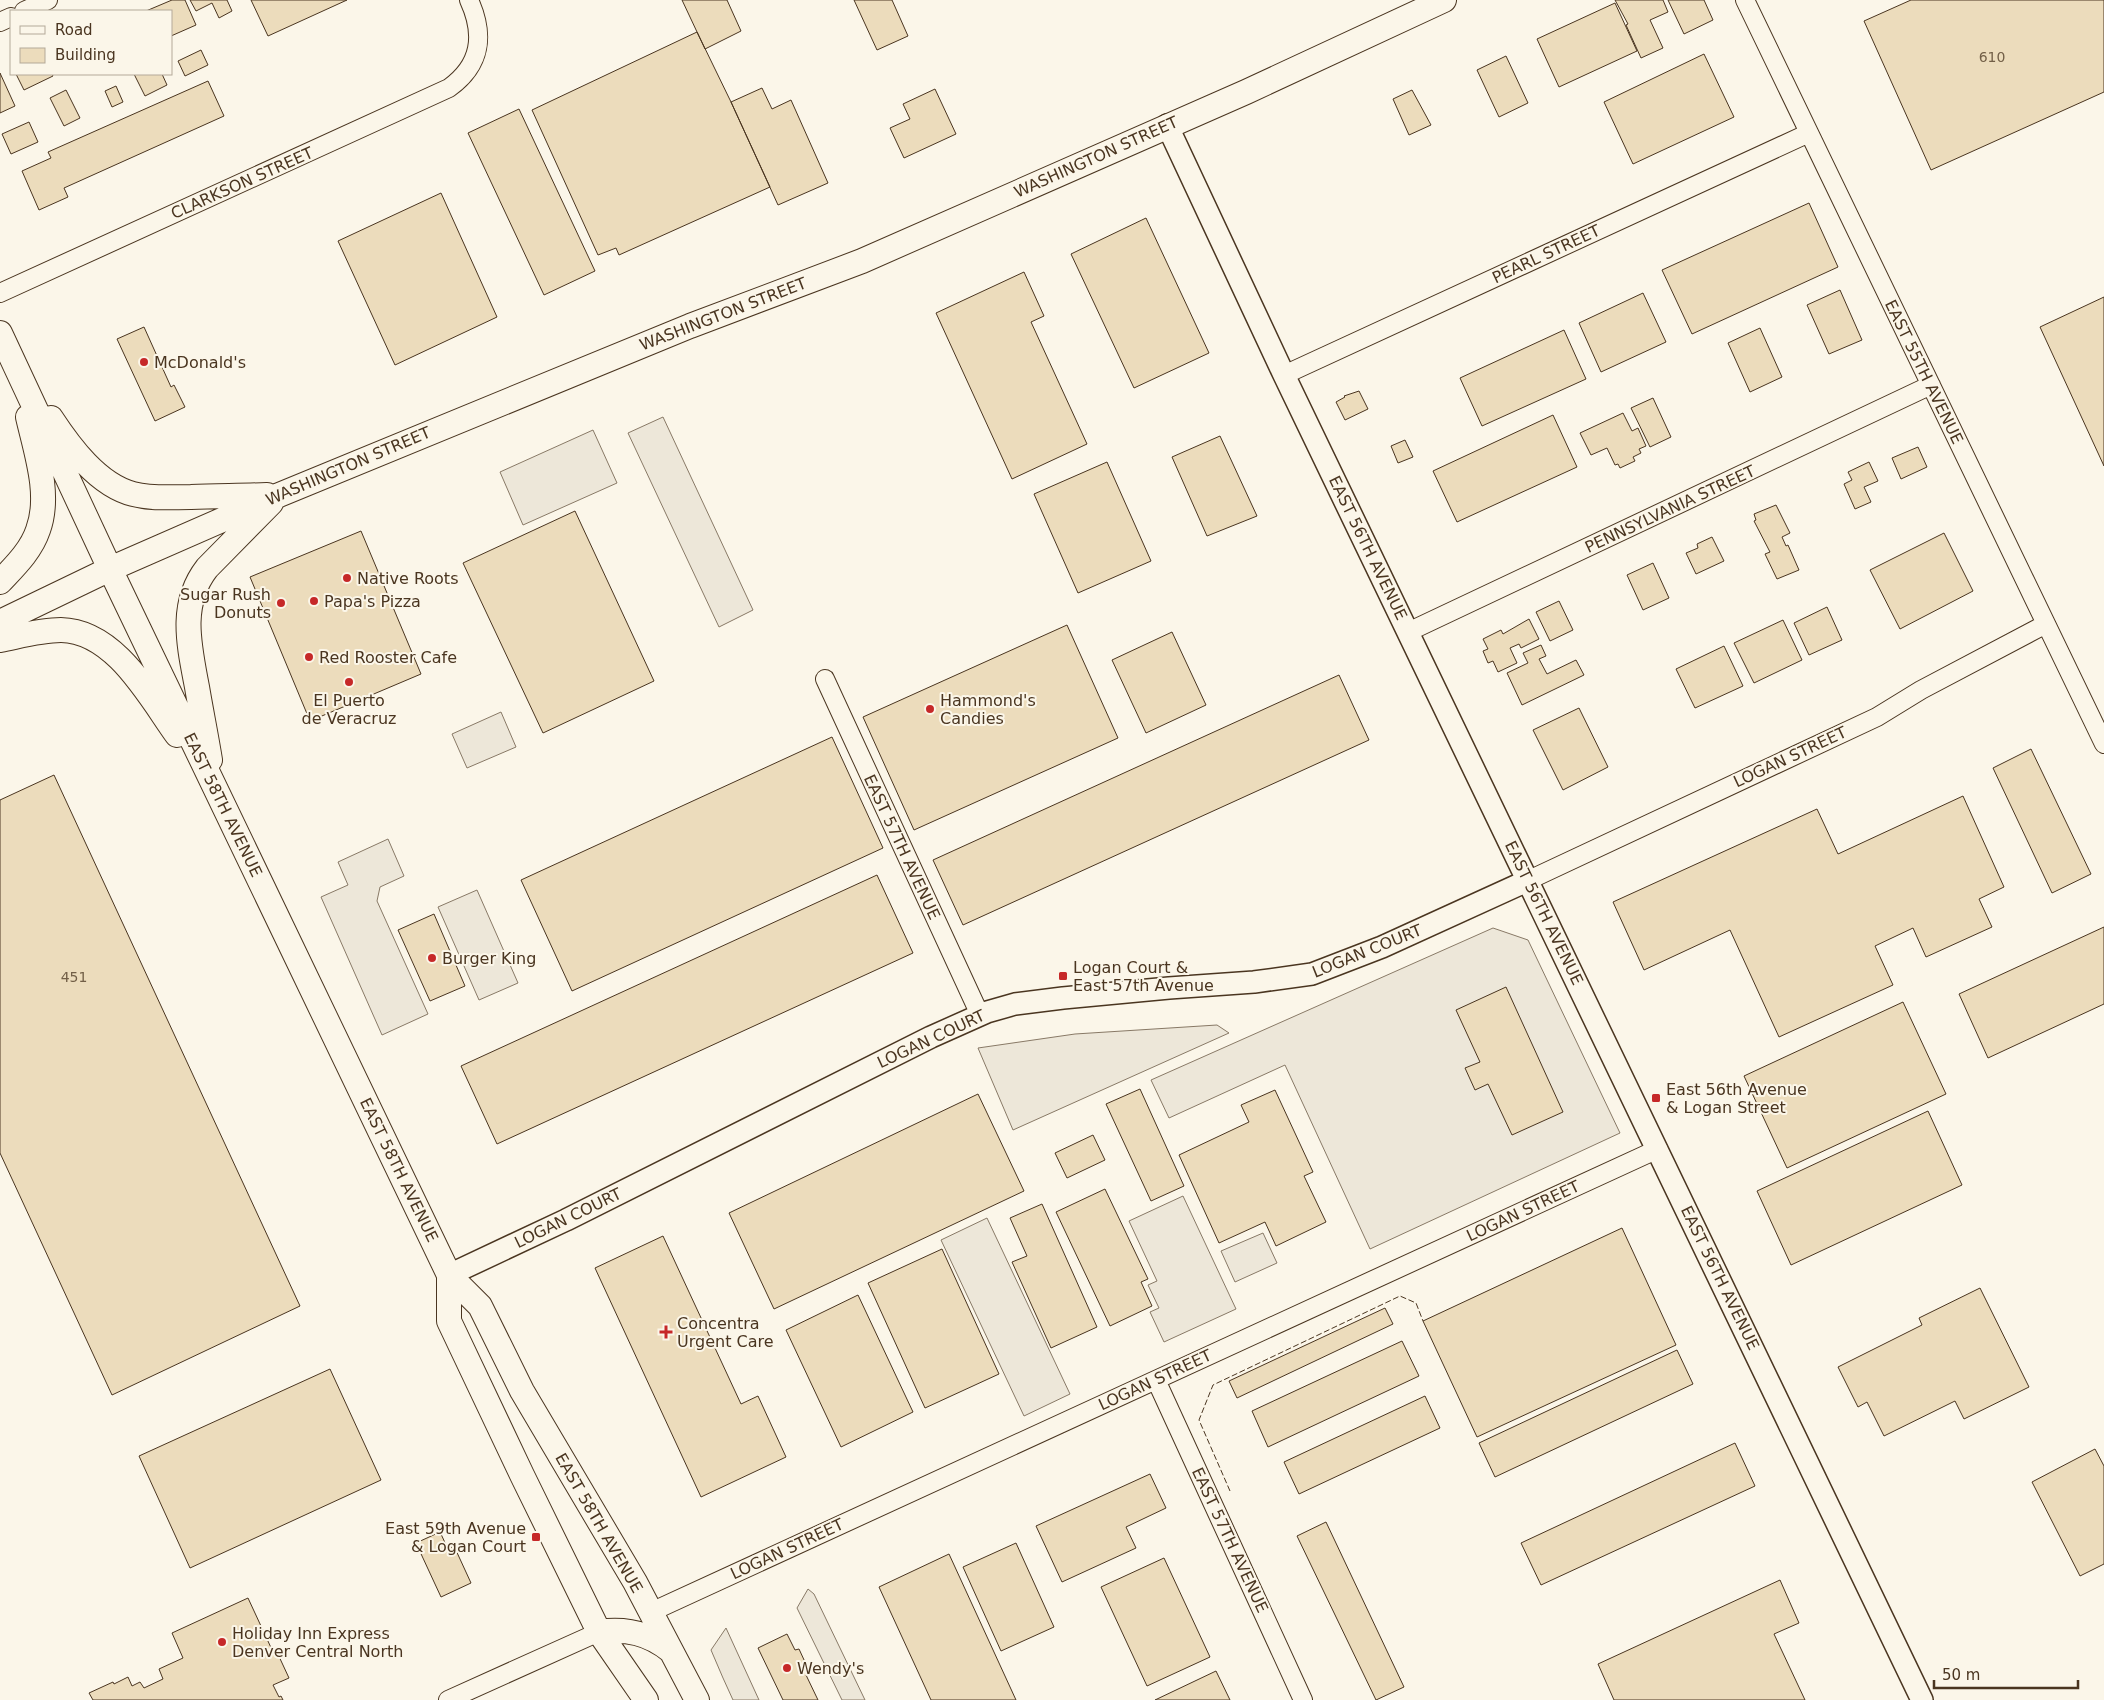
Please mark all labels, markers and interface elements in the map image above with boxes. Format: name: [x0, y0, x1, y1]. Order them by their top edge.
legend: [10, 10, 172, 75]
text: Road: [55, 21, 93, 39]
text: Building: [55, 46, 116, 64]
house number: 610: [1979, 49, 2005, 65]
street label: WASHINGTON STREET: [1011, 112, 1181, 202]
street label: CLARKSON STREET: [168, 143, 316, 223]
street label: PEARL STREET: [1489, 221, 1603, 287]
street label: WASHINGTON STREET: [637, 273, 809, 355]
street label: EAST 55TH AVENUE: [1881, 297, 1967, 447]
place label: McDonald's: [154, 353, 246, 372]
marker: McDonald's: [138, 356, 150, 368]
street label: WASHINGTON STREET: [263, 423, 433, 509]
street label: PENNSYLVANIA STREET: [1582, 461, 1758, 557]
street label: EAST 56TH AVENUE: [1325, 473, 1411, 623]
place label: Native Roots: [357, 569, 458, 588]
marker: Native Roots: [341, 572, 353, 584]
place label: Sugar Rush Donuts: [180, 585, 271, 622]
place label: Papa's Pizza: [324, 592, 421, 611]
marker: Papa's Pizza: [308, 595, 320, 607]
marker: Sugar Rush Donuts: [275, 597, 287, 609]
place label: Red Rooster Cafe: [319, 648, 457, 667]
marker: Red Rooster Cafe: [303, 651, 315, 663]
marker: El Puerto de Veracruz: [343, 676, 355, 688]
place label: El Puerto de Veracruz: [302, 691, 396, 728]
place label: Hammond's Candies: [940, 691, 1036, 728]
marker: Hammond's Candies: [924, 703, 936, 715]
street label: LOGAN STREET: [1731, 722, 1850, 791]
street label: EAST 58TH AVENUE: [180, 730, 266, 880]
street label: EAST 57TH AVENUE: [860, 771, 944, 923]
street label: EAST 56TH AVENUE: [1501, 838, 1587, 988]
street label: LOGAN COURT: [1309, 920, 1425, 982]
place label: Burger King: [442, 949, 536, 968]
marker: Burger King: [426, 952, 438, 964]
place label: Logan Court & East 57th Avenue: [1073, 958, 1214, 995]
house number: 451: [61, 969, 87, 985]
marker: Logan Court & East 57th Avenue: [1057, 970, 1069, 982]
street label: LOGAN COURT: [874, 1006, 988, 1072]
place label: East 56th Avenue & Logan Street: [1666, 1080, 1807, 1117]
marker: East 56th Avenue & Logan Street: [1650, 1092, 1662, 1104]
street label: EAST 58TH AVENUE: [356, 1095, 442, 1245]
street label: LOGAN STREET: [1464, 1176, 1583, 1245]
street label: LOGAN COURT: [511, 1184, 625, 1252]
street label: EAST 56TH AVENUE: [1677, 1203, 1763, 1353]
place label: Concentra Urgent Care: [677, 1314, 774, 1351]
marker: Concentra Urgent Care: [659, 1325, 673, 1339]
street label: LOGAN STREET: [1096, 1345, 1215, 1414]
street label: EAST 58TH AVENUE: [551, 1450, 647, 1596]
street label: EAST 57TH AVENUE: [1188, 1464, 1272, 1616]
street label: LOGAN STREET: [728, 1514, 847, 1583]
place label: East 59th Avenue & Logan Court: [385, 1519, 526, 1556]
marker: East 59th Avenue & Logan Court: [530, 1531, 542, 1543]
place label: Holiday Inn Express Denver Central North: [232, 1624, 403, 1661]
marker: Holiday Inn Express Denver Central North: [216, 1636, 228, 1648]
scale bar: [1934, 1658, 2078, 1690]
place label: Wendy's: [797, 1659, 864, 1678]
marker: Wendy's: [781, 1662, 793, 1674]
text: 50 m: [1942, 1666, 1980, 1684]

